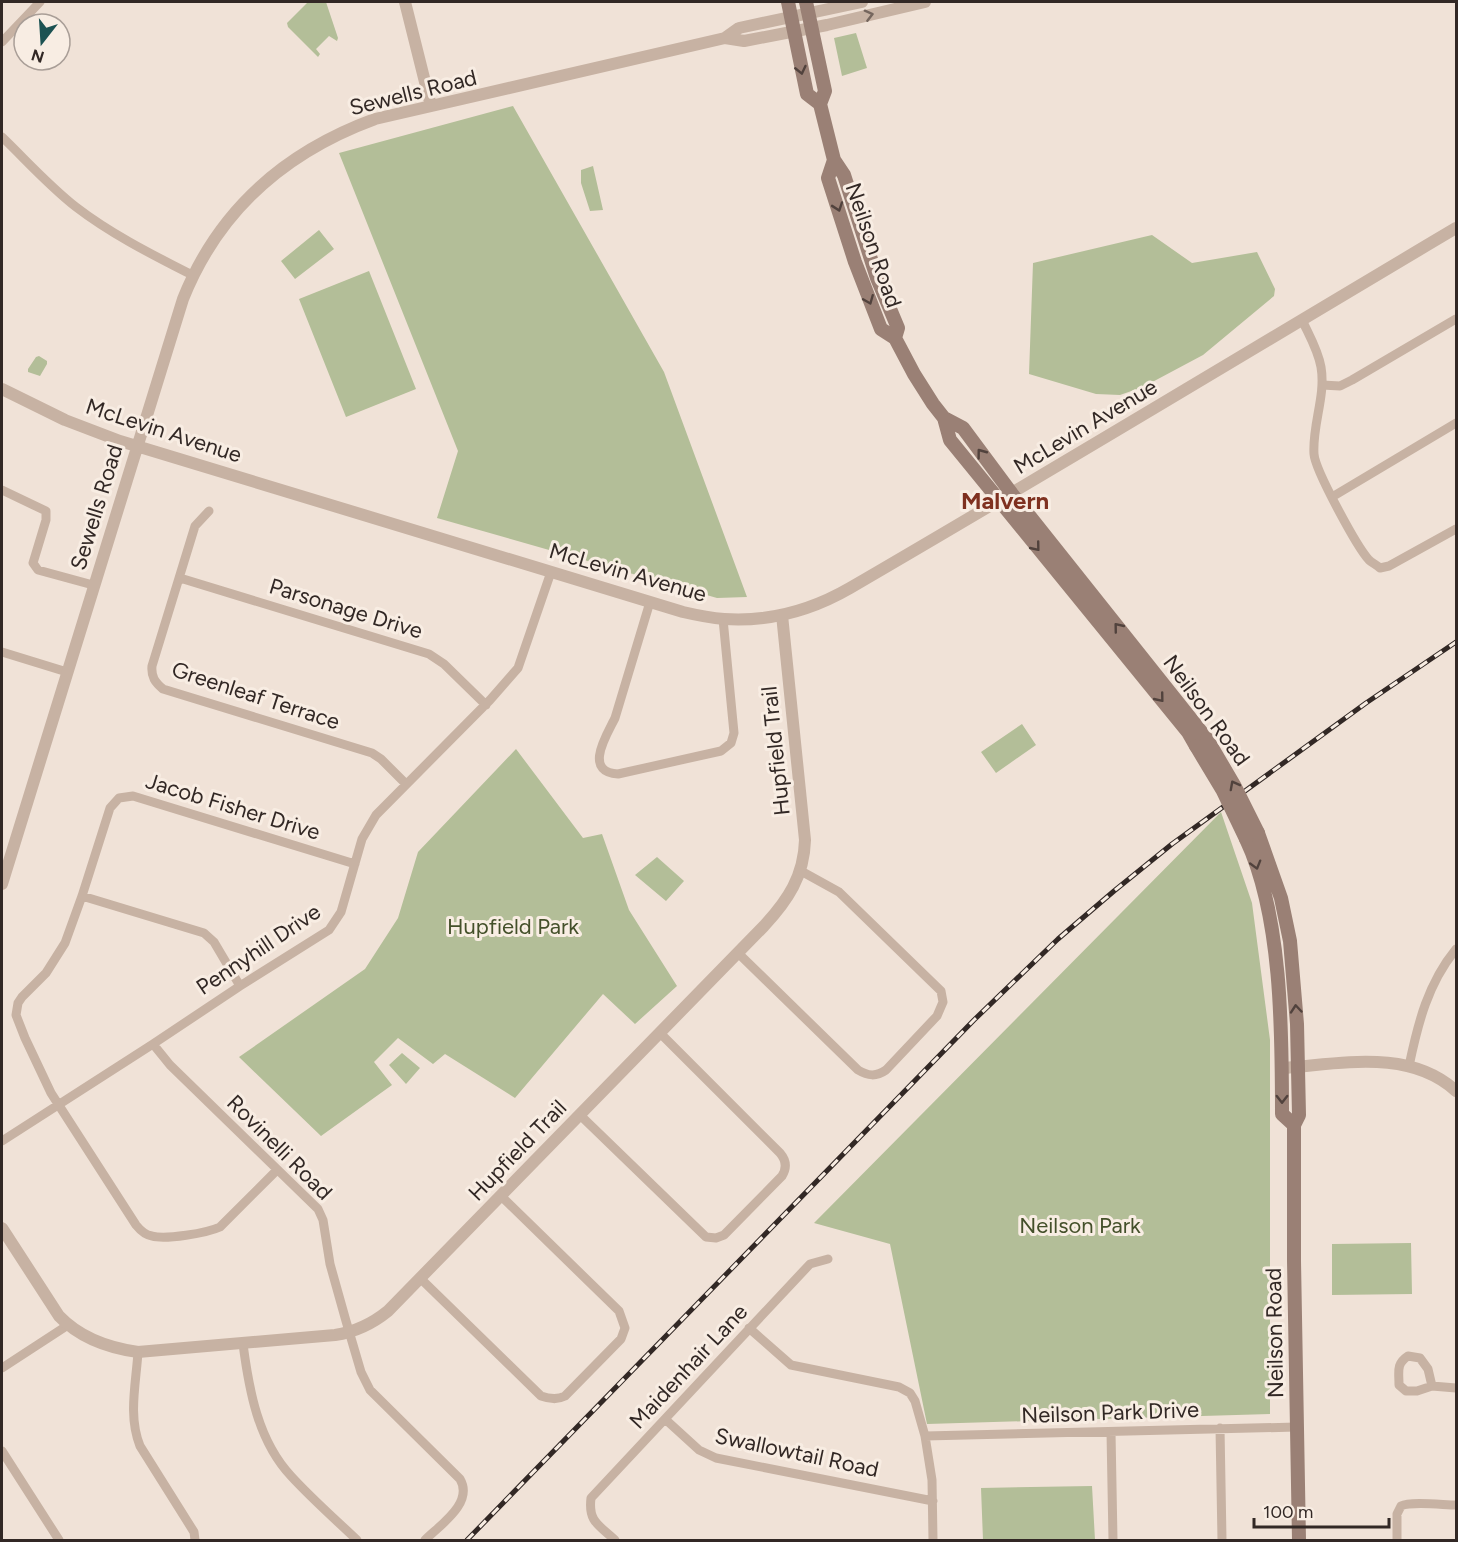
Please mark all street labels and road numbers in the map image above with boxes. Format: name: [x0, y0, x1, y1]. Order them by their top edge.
street label: Sewells Road: [347, 64, 480, 121]
street label: Neilson Road: [840, 179, 908, 311]
street label: McLevin Avenue: [1009, 373, 1162, 480]
street label: McLevin Avenue: [82, 393, 245, 468]
street label: Sewells Road: [65, 441, 128, 573]
street label: McLevin Avenue: [546, 537, 710, 608]
street label: Parsonage Drive: [266, 572, 426, 645]
street label: Neilson Road: [1157, 650, 1256, 771]
street label: Greenleaf Terrace: [169, 656, 343, 735]
street label: Hupfield Trail: [755, 685, 796, 817]
street label: Jacob Fisher Drive: [142, 767, 323, 846]
street label: Pennyhill Drive: [191, 898, 325, 1001]
street label: Rovinelli Road: [221, 1089, 338, 1206]
street label: Hupfield Trail: [463, 1094, 572, 1206]
street label: Neilson Road: [1260, 1268, 1289, 1398]
street label: Maidenhair Lane: [624, 1298, 753, 1434]
street label: Neilson Park Drive: [1021, 1396, 1199, 1429]
street label: Swallowtail Road: [713, 1422, 881, 1483]

